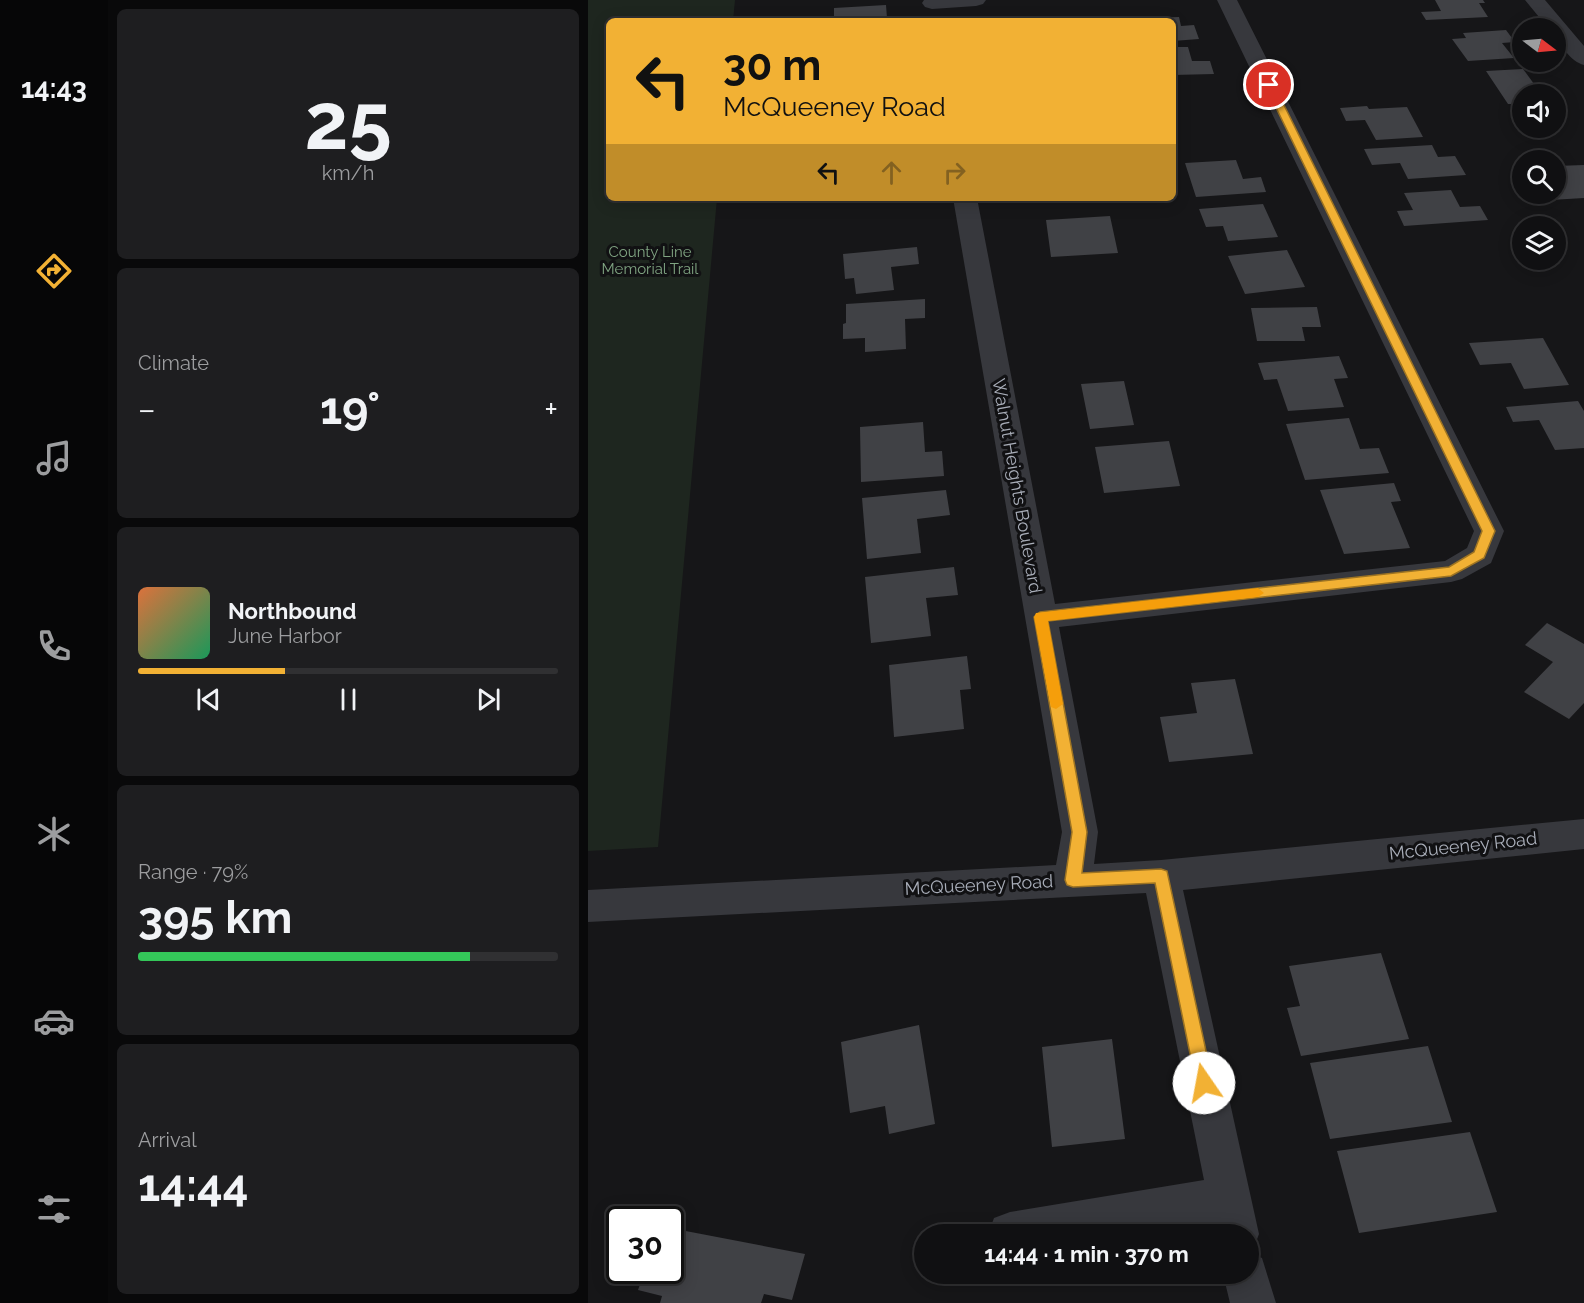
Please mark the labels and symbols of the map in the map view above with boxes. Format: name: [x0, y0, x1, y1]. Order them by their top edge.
north arrow: [1512, 18, 1566, 72]
pin: [1243, 59, 1294, 110]
park label: County Line Memorial Trail: [602, 243, 699, 278]
street label: Walnut Heights Boulevard: [988, 377, 1047, 595]
street label: McQueeney Road: [1388, 827, 1538, 864]
street label: McQueeney Road: [904, 870, 1054, 899]
position arrow: [1172, 1051, 1236, 1115]
speed limit sign: 30: [606, 1206, 684, 1284]

